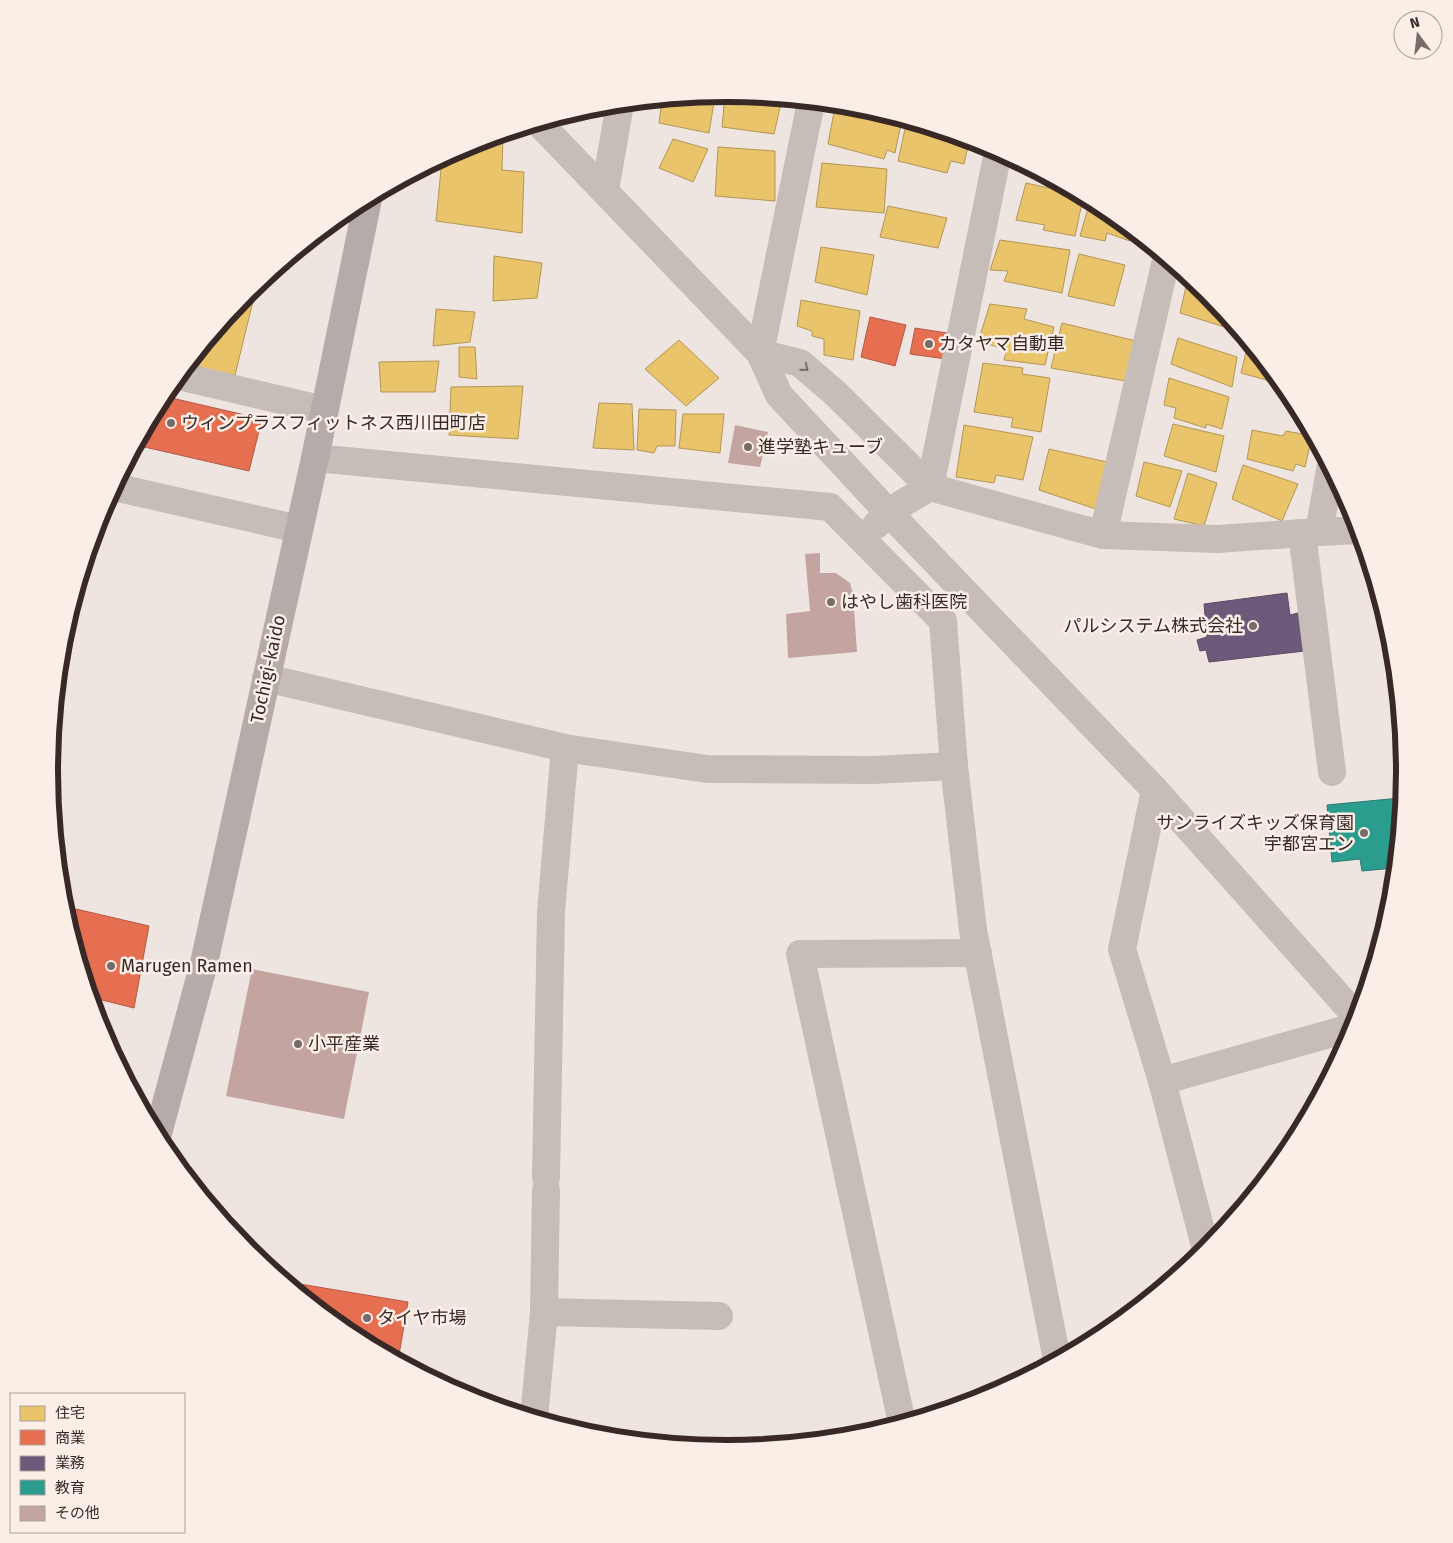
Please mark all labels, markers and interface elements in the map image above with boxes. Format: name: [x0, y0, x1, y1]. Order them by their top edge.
north arrow: [1393, 10, 1443, 60]
text: N: [1408, 14, 1421, 32]
place label: カタヤマ自動車: [939, 333, 1065, 355]
marker: カタヤマ自動車: [923, 338, 935, 350]
one-way arrow: [800, 362, 809, 371]
place label: ウィンプラスフィットネス西川田町店: [181, 412, 486, 434]
marker: ウィンプラスフィットネス西川田町店: [165, 417, 177, 429]
place label: 進学塾キューブ: [758, 436, 883, 458]
marker: 進学塾キューブ: [742, 441, 754, 453]
place label: はやし歯科医院: [841, 591, 967, 613]
marker: はやし歯科医院: [825, 596, 837, 608]
street label: Tochigi-kaido: [246, 613, 290, 725]
place label: パルシステム株式会社: [1064, 615, 1243, 637]
marker: パルシステム株式会社: [1247, 620, 1259, 632]
place label: サンライズキッズ保育園 宇都宮エン: [1157, 812, 1354, 855]
marker: サンライズキッズ保育園 宇都宮エン: [1358, 827, 1370, 839]
place label: Marugen Ramen: [121, 955, 253, 977]
marker: Marugen Ramen: [105, 960, 117, 972]
place label: 小平産業: [308, 1033, 380, 1055]
marker: 小平産業: [292, 1038, 304, 1050]
place label: タイヤ市場: [377, 1307, 466, 1329]
marker: タイヤ市場: [361, 1312, 373, 1324]
legend: [10, 1393, 185, 1533]
text: 住宅: [55, 1404, 85, 1422]
text: 商業: [55, 1429, 85, 1447]
text: 業務: [55, 1454, 85, 1472]
text: 教育: [55, 1479, 85, 1497]
text: その他: [55, 1504, 100, 1522]

